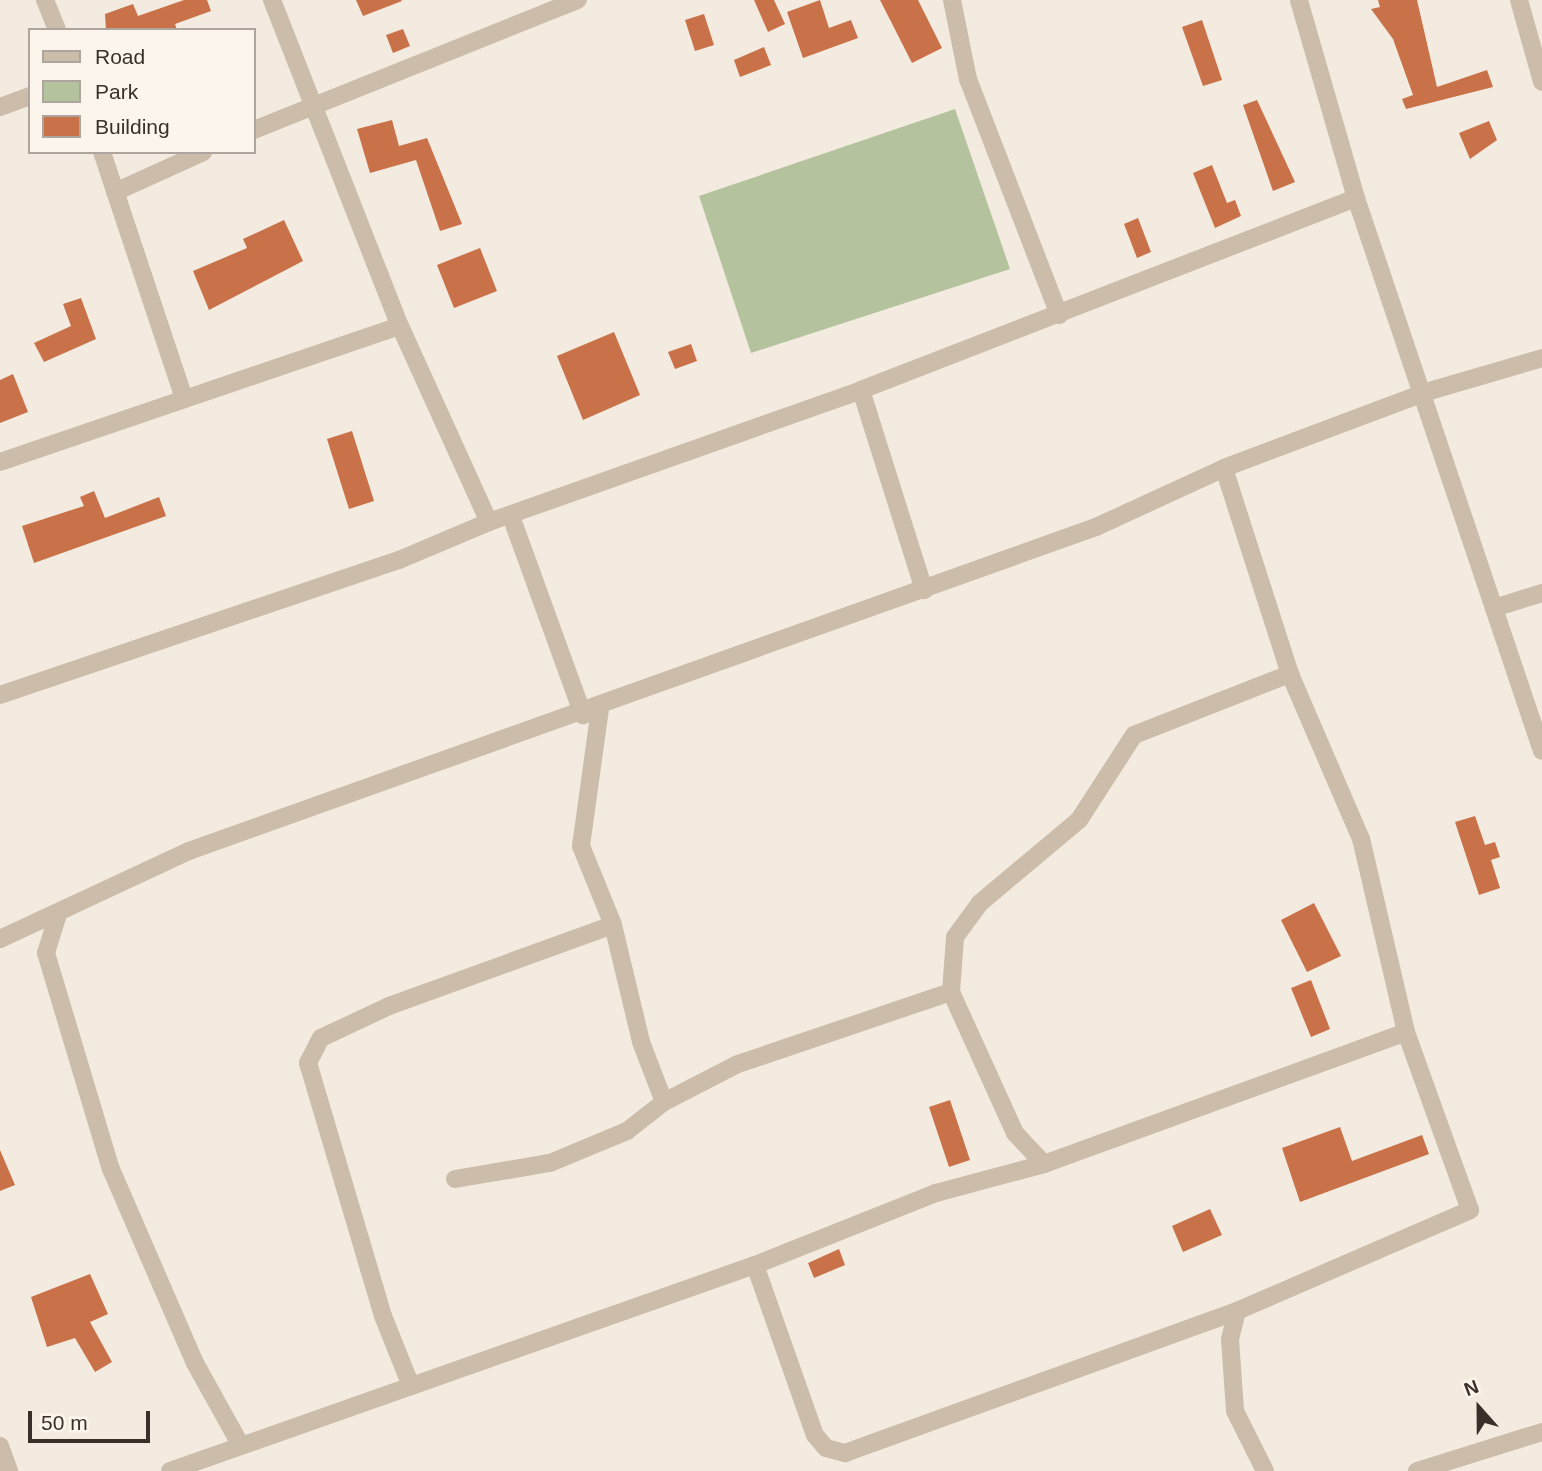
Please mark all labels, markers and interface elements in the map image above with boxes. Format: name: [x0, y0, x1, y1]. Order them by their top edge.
legend: [28, 28, 256, 154]
text: Road: [95, 45, 145, 68]
text: Park: [95, 80, 138, 103]
text: Building: [95, 115, 170, 138]
north arrow: [1444, 1373, 1514, 1443]
text: N: [1461, 1376, 1481, 1400]
scale bar: [32, 1398, 154, 1442]
text: 50 m: [41, 1411, 88, 1434]

